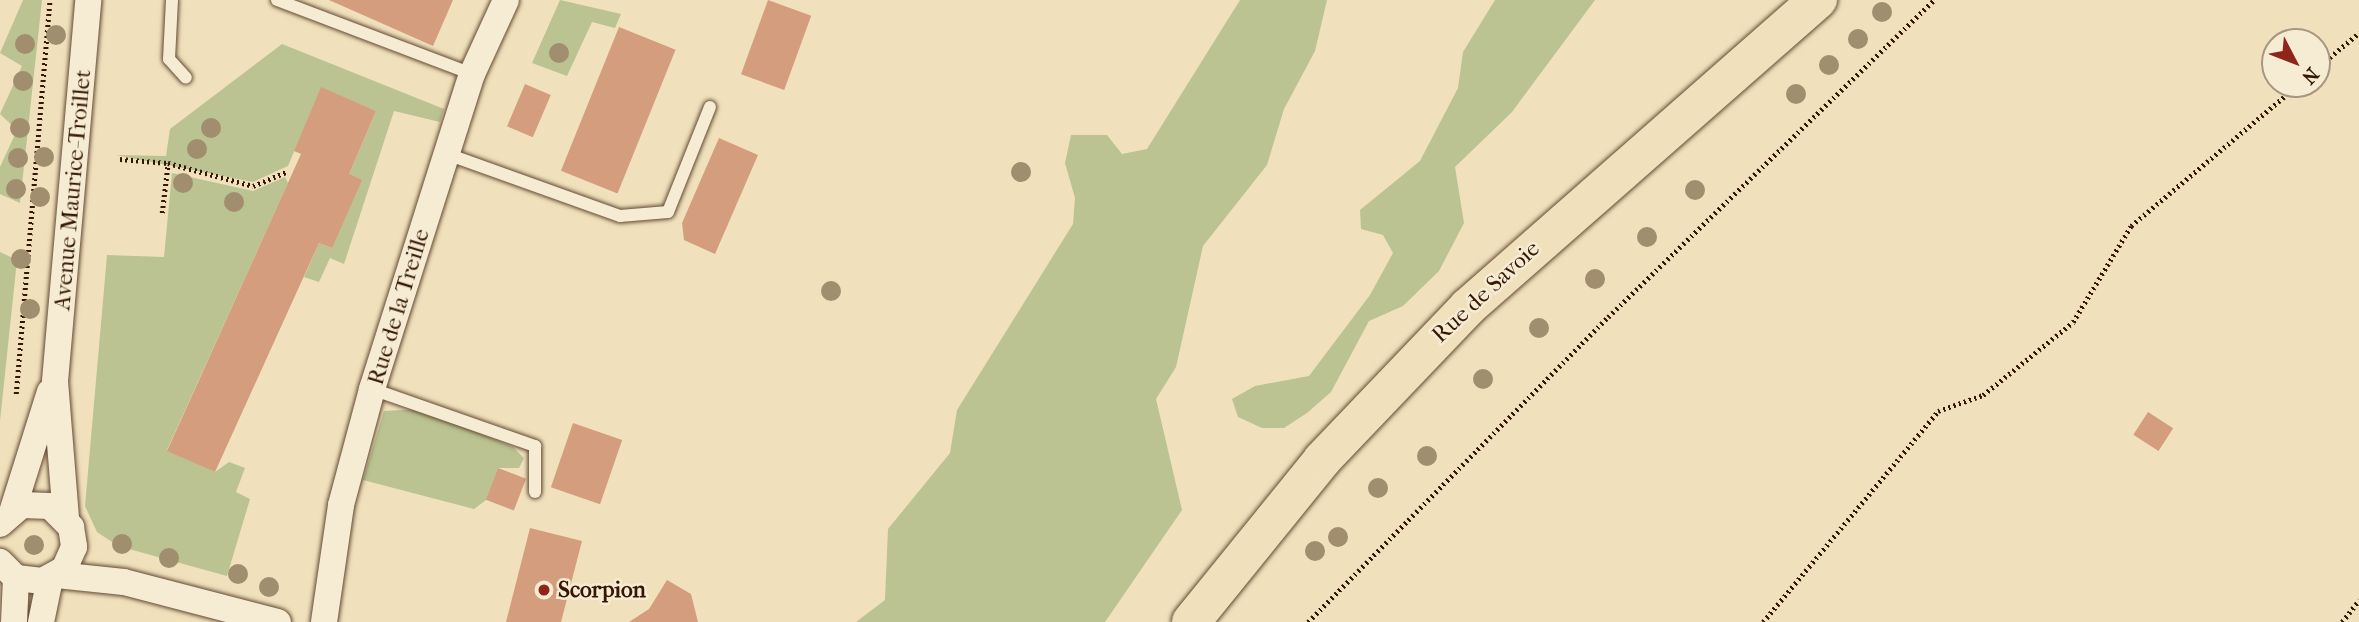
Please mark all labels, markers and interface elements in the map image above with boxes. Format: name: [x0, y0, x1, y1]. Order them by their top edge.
north arrow: [2261, 28, 2331, 98]
text: N: [2297, 63, 2323, 88]
street label: Avenue Maurice-Troillet: [49, 68, 97, 312]
street label: Rue de la Treille: [362, 226, 436, 388]
street label: Rue de Savoie: [1426, 235, 1546, 349]
place label: Scorpion: [558, 576, 646, 604]
marker: Scorpion: [536, 582, 552, 598]

